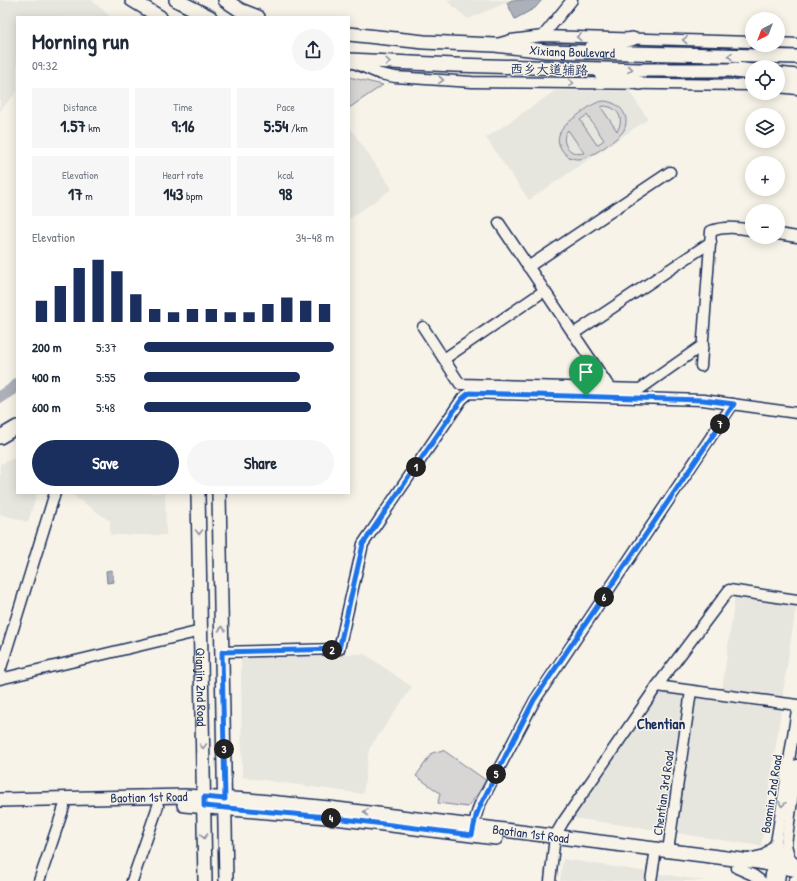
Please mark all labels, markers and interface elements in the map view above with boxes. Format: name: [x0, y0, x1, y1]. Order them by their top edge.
north arrow: [745, 12, 785, 52]
map controls: [745, 12, 785, 244]
text: Morning run: [32, 26, 129, 56]
button: share: [292, 29, 334, 71]
one-way arrow: [576, 33, 582, 41]
one-way arrow: [682, 36, 688, 45]
street label: Xixiang Boulevard: [529, 40, 615, 62]
one-way arrow: [727, 52, 733, 60]
text: 09:32: [32, 56, 58, 74]
one-way arrow: [385, 58, 391, 66]
street label: 西乡大道辅路: [510, 59, 588, 79]
button: locate: [745, 60, 785, 100]
one-way arrow: [627, 65, 633, 73]
one-way arrow: [438, 75, 444, 84]
one-way arrow: [568, 79, 574, 87]
text: Distance: [64, 100, 97, 114]
text: Time: [173, 100, 193, 114]
text: Pace: [277, 100, 295, 114]
button: layers: [745, 108, 785, 148]
text: 1.57: [60, 114, 86, 137]
text: 9:16: [171, 114, 195, 137]
text: 5:54: [264, 114, 288, 137]
text: km: [86, 121, 100, 135]
text: /km: [288, 121, 308, 135]
button: +: [745, 156, 785, 196]
text: Elevation: [62, 168, 99, 182]
text: Heart rate: [162, 168, 204, 182]
text: kcal: [278, 168, 294, 182]
text: 17: [68, 182, 83, 205]
text: 143: [163, 182, 183, 205]
text: 98: [279, 182, 292, 205]
text: m: [83, 189, 93, 203]
text: bpm: [183, 189, 203, 203]
button: −: [745, 204, 785, 244]
text: Elevation: [32, 228, 75, 246]
text: 34–48 m: [296, 228, 334, 246]
text: 200 m: [32, 338, 62, 356]
text: 5:37: [96, 338, 117, 356]
pin: [569, 355, 603, 396]
icon: arrive: [575, 361, 597, 383]
text: 400 m: [32, 368, 60, 386]
text: 5:55: [96, 368, 116, 386]
text: 600 m: [32, 398, 61, 416]
text: 5:48: [96, 398, 115, 416]
pin: 7: [710, 414, 730, 434]
text: 7: [717, 417, 723, 431]
button: Save: [32, 440, 179, 486]
button: Share: [187, 440, 334, 486]
pin: 1: [406, 457, 426, 477]
text: 1: [414, 460, 418, 474]
one-way arrow: [195, 529, 203, 535]
pin: 6: [594, 587, 614, 607]
text: 6: [602, 590, 606, 604]
one-way arrow: [217, 626, 226, 632]
pin: 2: [322, 640, 342, 660]
text: 2: [329, 643, 335, 657]
street label: Qianjin 2nd Road: [192, 647, 211, 726]
district label: Chentian: [637, 713, 685, 734]
pin: 3: [214, 739, 234, 759]
text: 3: [222, 742, 226, 756]
one-way arrow: [199, 743, 207, 749]
street label: Chentian 3rd Road: [648, 750, 678, 836]
street label: Baomin 2nd Road: [756, 754, 786, 834]
pin: 5: [486, 764, 506, 784]
text: 5: [494, 767, 498, 781]
street label: Baotian 1st Road: [110, 787, 188, 807]
one-way arrow: [779, 801, 787, 807]
pin: 4: [321, 808, 341, 828]
one-way arrow: [363, 808, 369, 817]
text: 4: [329, 811, 333, 825]
street label: Baotian 1st Road: [492, 820, 570, 847]
one-way arrow: [200, 833, 209, 839]

